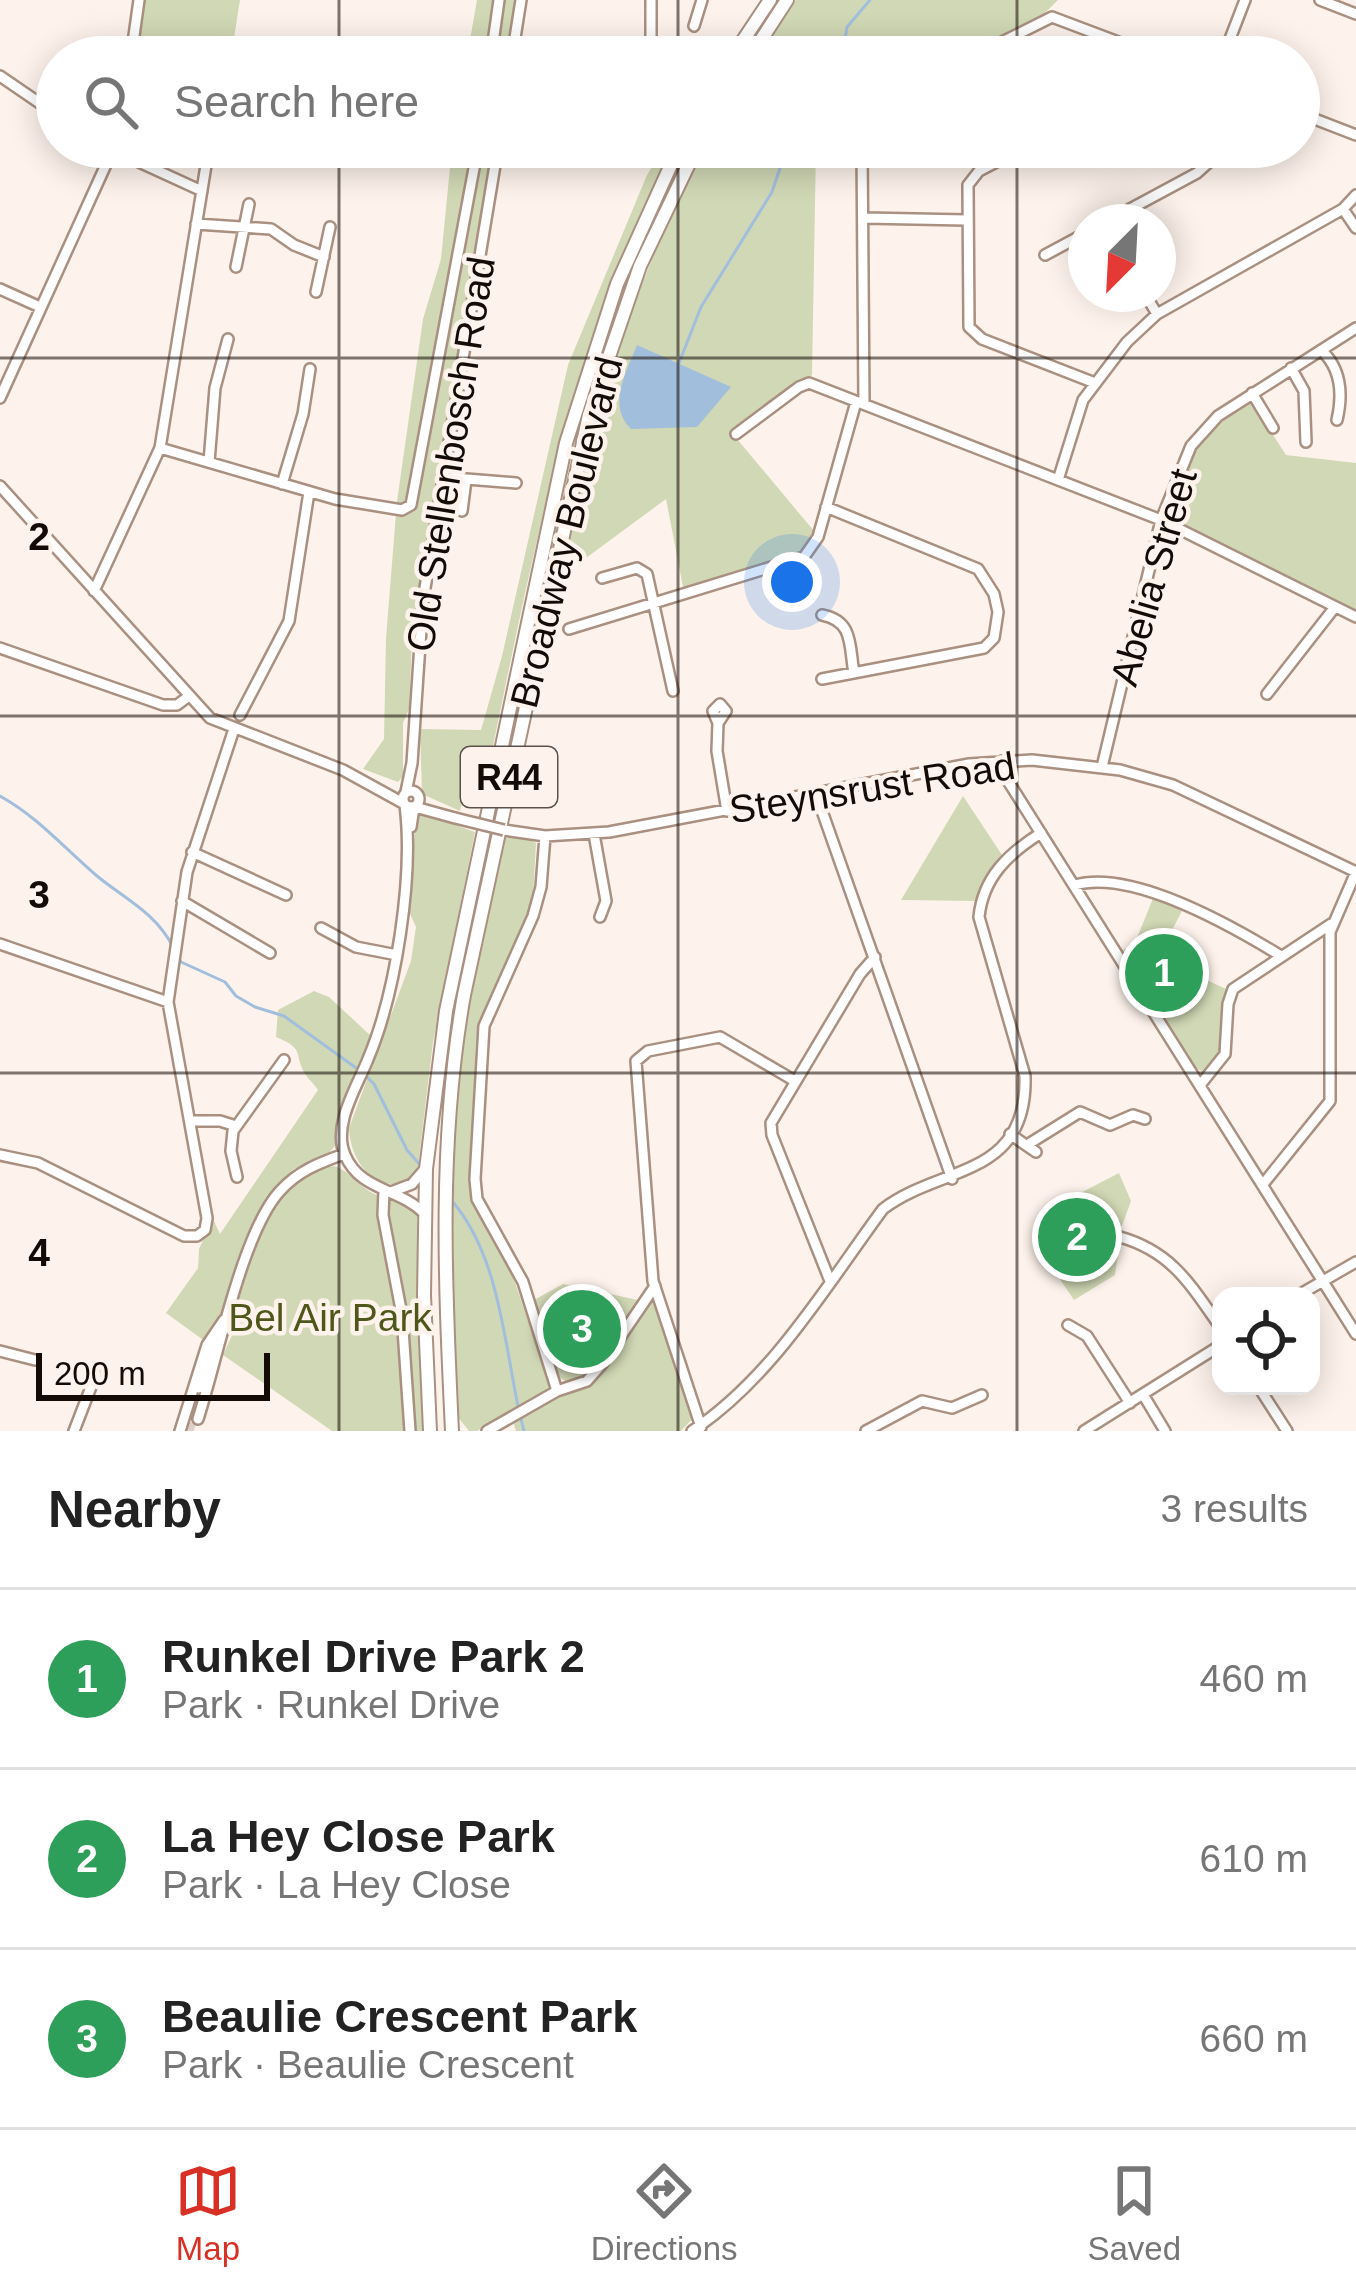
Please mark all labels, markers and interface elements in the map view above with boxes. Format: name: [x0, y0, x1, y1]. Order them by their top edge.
search box: [36, 36, 1320, 168]
icon: search: [78, 69, 144, 135]
text: Search here: [174, 76, 419, 127]
north arrow: [1068, 204, 1176, 312]
street label: Old Stellenbosch Road: [398, 254, 503, 654]
street label: Broadway Boulevard: [502, 352, 631, 712]
street label: Abelia Street: [1102, 464, 1205, 690]
text: 2: [28, 515, 50, 558]
your location: [762, 552, 822, 612]
street label: Steynsrust Road: [726, 744, 1018, 831]
road number: R44: [461, 747, 557, 807]
text: 3: [28, 873, 50, 916]
pin: 1: [1125, 928, 1203, 1018]
pin: 2: [1038, 1192, 1116, 1282]
text: 4: [28, 1231, 50, 1274]
pin: 3: [543, 1284, 621, 1374]
map controls: [1212, 1287, 1320, 1395]
button: locate: [1212, 1287, 1320, 1395]
park label: Bel Air Park: [228, 1296, 432, 1339]
scale bar: [36, 1347, 270, 1400]
text: 200 m: [54, 1355, 146, 1392]
text: Nearby: [48, 1481, 221, 1538]
text: 3 results: [1161, 1487, 1308, 1530]
text: Runkel Drive Park 2: [162, 1631, 585, 1682]
text: 1: [76, 1657, 98, 1700]
text: 460 m: [1200, 1657, 1308, 1700]
text: Park · Runkel Drive: [162, 1683, 500, 1726]
text: La Hey Close Park: [162, 1811, 555, 1862]
text: 2: [76, 1837, 98, 1880]
text: 610 m: [1200, 1837, 1308, 1880]
text: Park · La Hey Close: [162, 1863, 511, 1906]
text: Beaulie Crescent Park: [162, 1991, 637, 2042]
text: 3: [76, 2017, 98, 2060]
text: 660 m: [1200, 2017, 1308, 2060]
text: Park · Beaulie Crescent: [162, 2043, 574, 2086]
tab: Map: [175, 2158, 241, 2268]
tab: Directions: [591, 2158, 738, 2268]
tab: Saved: [1087, 2158, 1181, 2268]

